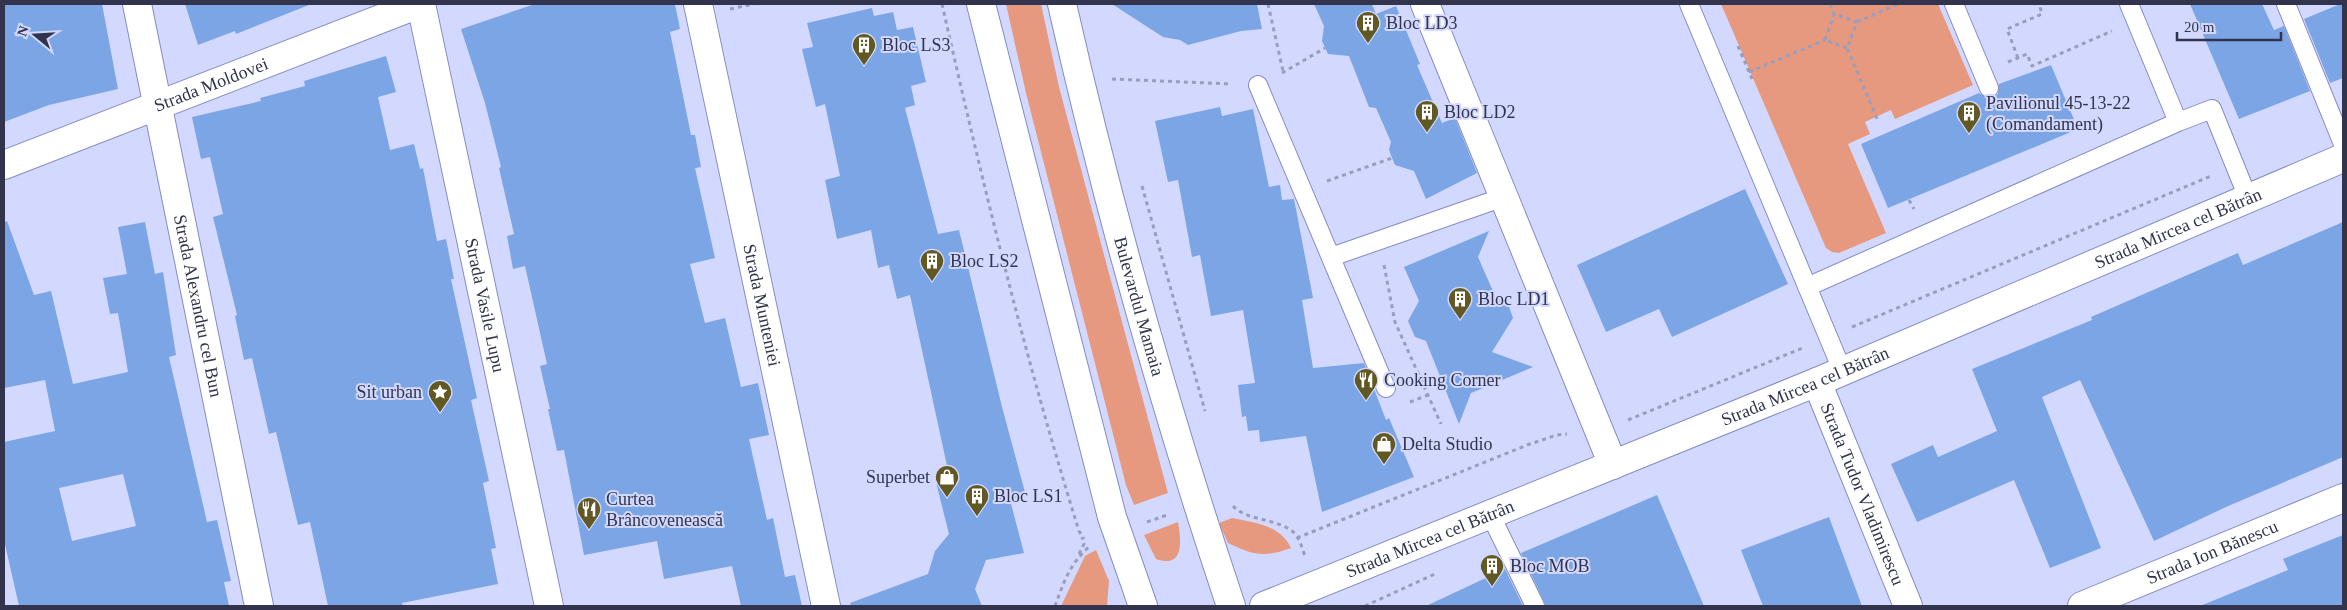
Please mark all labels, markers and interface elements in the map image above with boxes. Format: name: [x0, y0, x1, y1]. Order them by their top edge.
north arrow: [10, 10, 60, 60]
building icon: Bloc LD3: [1355, 10, 1381, 44]
scale bar: [2177, 10, 2281, 42]
place label: Bloc LD3: [1386, 13, 1458, 33]
text: 20 m: [2184, 19, 2215, 35]
text: N: [14, 24, 32, 38]
building icon: Bloc LS3: [851, 32, 877, 66]
place label: Bloc LS3: [882, 35, 951, 55]
street label: Strada Moldovei: [151, 54, 271, 116]
place label: Pavilionul 45-13-22 (Comandament): [1986, 93, 2131, 135]
building icon: Bloc LD2: [1414, 99, 1440, 133]
building icon: Pavilionul 45-13-22 (Comandament): [1956, 100, 1982, 134]
place label: Bloc LD2: [1444, 102, 1516, 122]
street label: Strada Mircea cel Bătrân: [2091, 184, 2265, 273]
street label: Strada Alexandru cel Bun: [170, 213, 226, 399]
street label: Bulevardul Mamaia: [1110, 235, 1168, 378]
street label: Strada Vasile Lupu: [461, 236, 509, 374]
street label: Strada Munteniei: [739, 242, 785, 368]
building icon: Bloc LS2: [919, 248, 945, 282]
place label: Bloc LS2: [950, 251, 1019, 271]
building icon: Bloc LD1: [1447, 286, 1473, 320]
place label: Bloc LD1: [1478, 289, 1550, 309]
street label: Strada Mircea cel Bătrân: [1718, 343, 1892, 430]
restaurant icon: Cooking Corner: [1353, 367, 1379, 401]
place label: Cooking Corner: [1384, 370, 1501, 390]
place icon: Sit urban: [427, 379, 453, 413]
place label: Sit urban: [357, 382, 422, 402]
street label: Strada Tudor Vladimirescu: [1817, 400, 1908, 588]
shop icon: Delta Studio: [1371, 431, 1397, 465]
place label: Delta Studio: [1402, 434, 1493, 454]
shop icon: Superbet: [934, 464, 960, 498]
place label: Superbet: [866, 467, 930, 487]
building icon: Bloc LS1: [964, 483, 990, 517]
place label: Bloc LS1: [994, 486, 1063, 506]
place label: Curtea Brâncovenească: [606, 489, 723, 530]
restaurant icon: Curtea Brâncovenească: [576, 496, 602, 530]
street label: Strada Mircea cel Bătrân: [1343, 496, 1517, 582]
street label: Strada Ion Bănescu: [2144, 516, 2281, 588]
building icon: Bloc MOB: [1479, 553, 1505, 587]
place label: Bloc MOB: [1510, 556, 1590, 576]

